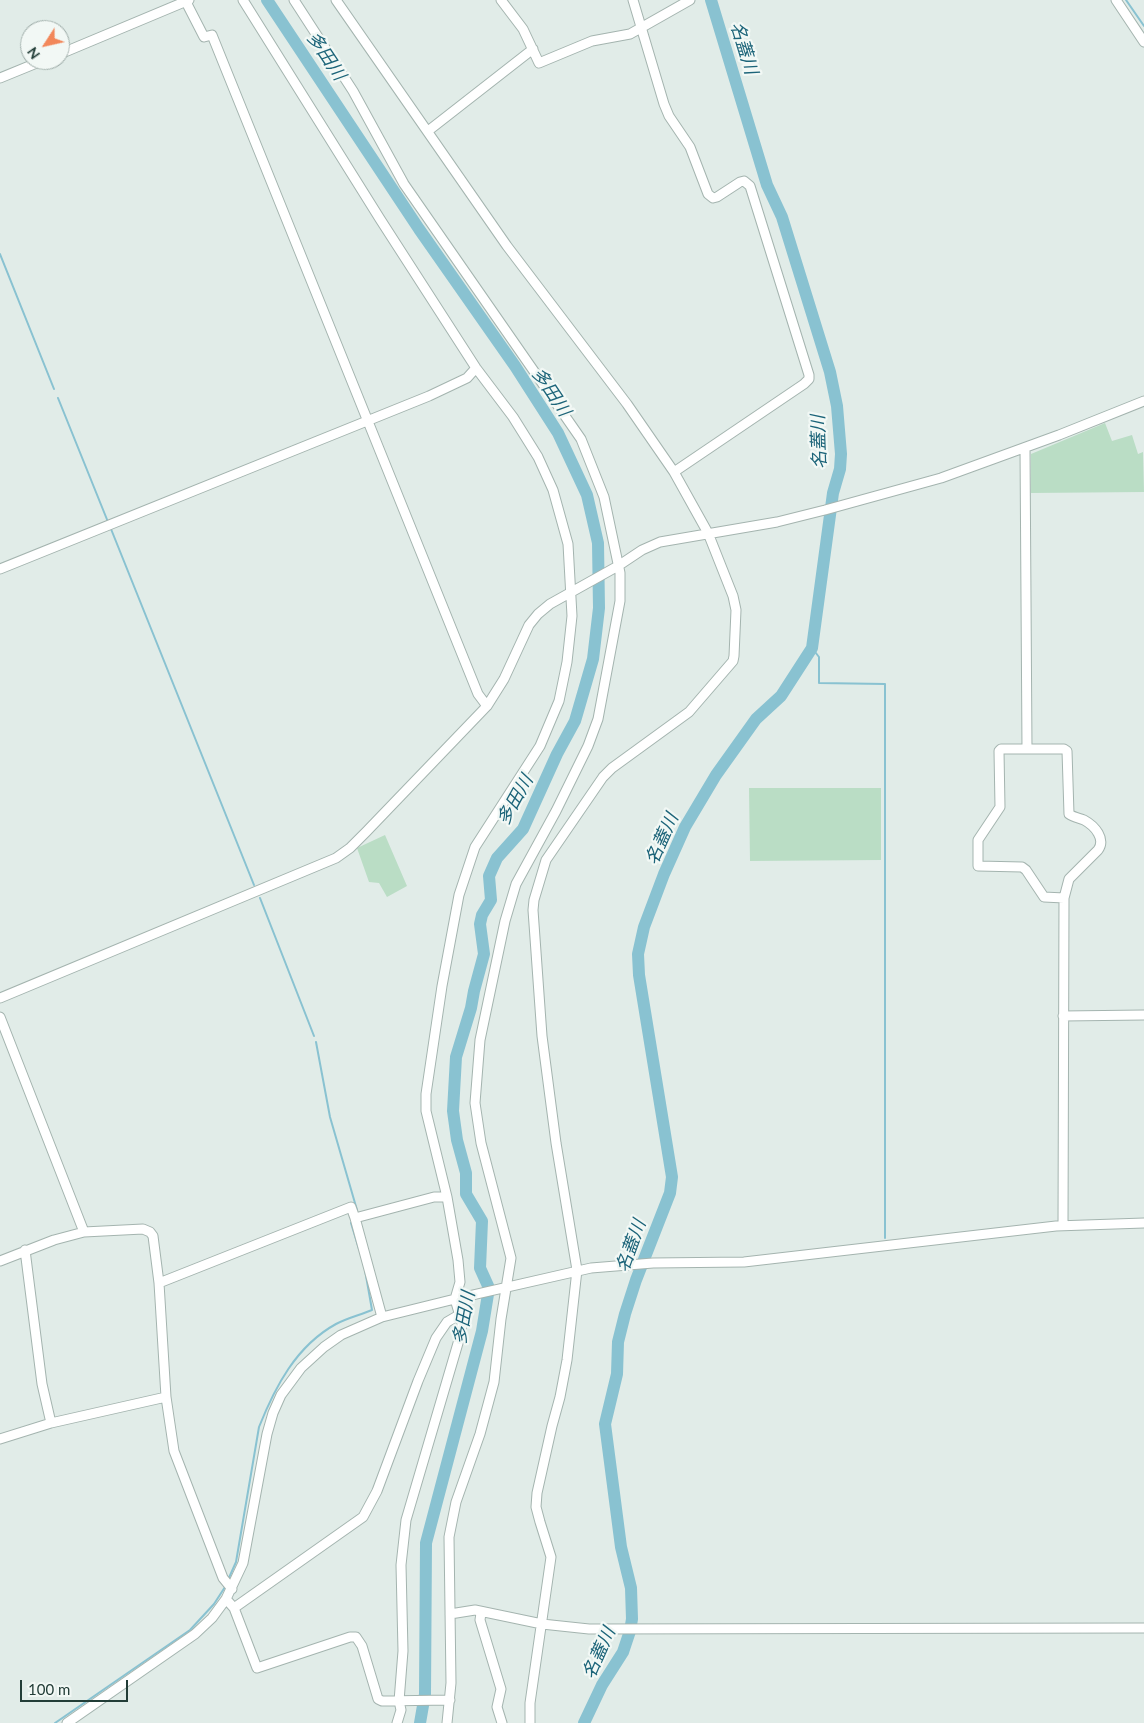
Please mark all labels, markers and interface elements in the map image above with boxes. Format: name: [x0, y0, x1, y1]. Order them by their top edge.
water label: 名蓋川: [726, 19, 762, 77]
north arrow: [20, 20, 70, 70]
water label: 多田川: [302, 28, 350, 84]
text: N: [23, 44, 43, 63]
water label: 多田川: [527, 364, 575, 420]
water label: 名蓋川: [807, 415, 831, 469]
water label: 多田川: [492, 771, 538, 829]
water label: 名蓋川: [641, 810, 683, 868]
water label: 名蓋川: [612, 1217, 650, 1275]
water label: 多田川: [449, 1290, 479, 1346]
water label: 名蓋川: [578, 1624, 620, 1682]
scale bar: [22, 1670, 130, 1702]
text: 100 m: [28, 1680, 70, 1698]

